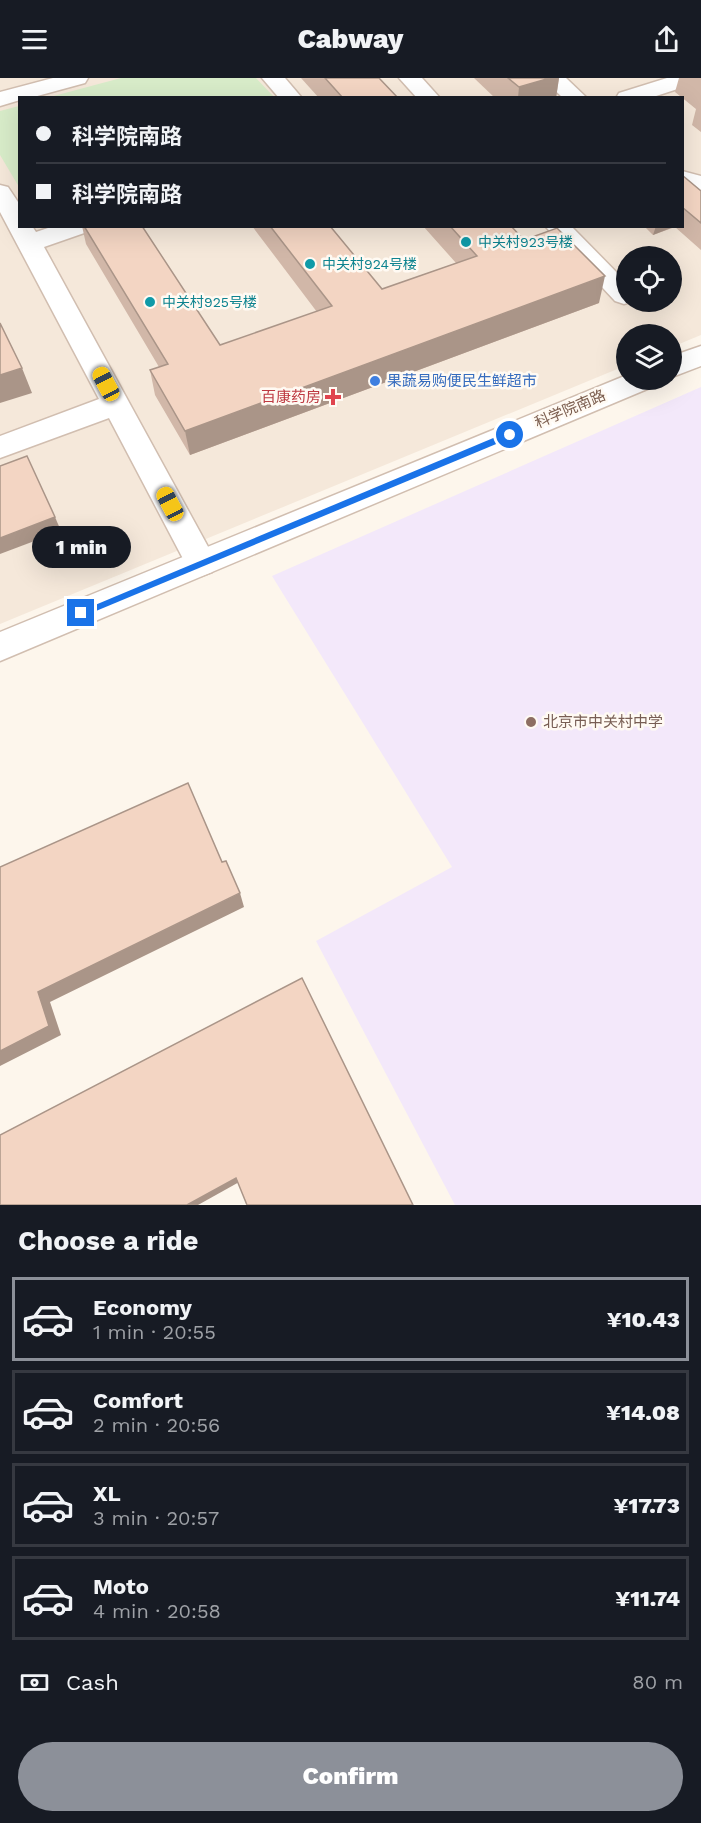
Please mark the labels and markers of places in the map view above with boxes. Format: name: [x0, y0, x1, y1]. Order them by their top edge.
place label: 中关村923号楼: [478, 234, 573, 250]
marker: 中关村923号楼: [459, 235, 473, 249]
place label: 中关村924号楼: [322, 256, 417, 272]
marker: 中关村924号楼: [303, 257, 317, 271]
place label: 中关村925号楼: [162, 294, 257, 310]
marker: 中关村925号楼: [143, 295, 157, 309]
place label: 果蔬易购便民生鲜超市: [387, 372, 537, 390]
marker: 果蔬易购便民生鲜超市: [368, 374, 382, 388]
place label: 百康药房: [261, 388, 321, 406]
marker: 百康药房: [326, 390, 340, 404]
place label: 北京市中关村中学: [543, 713, 663, 731]
marker: 北京市中关村中学: [524, 715, 538, 729]

